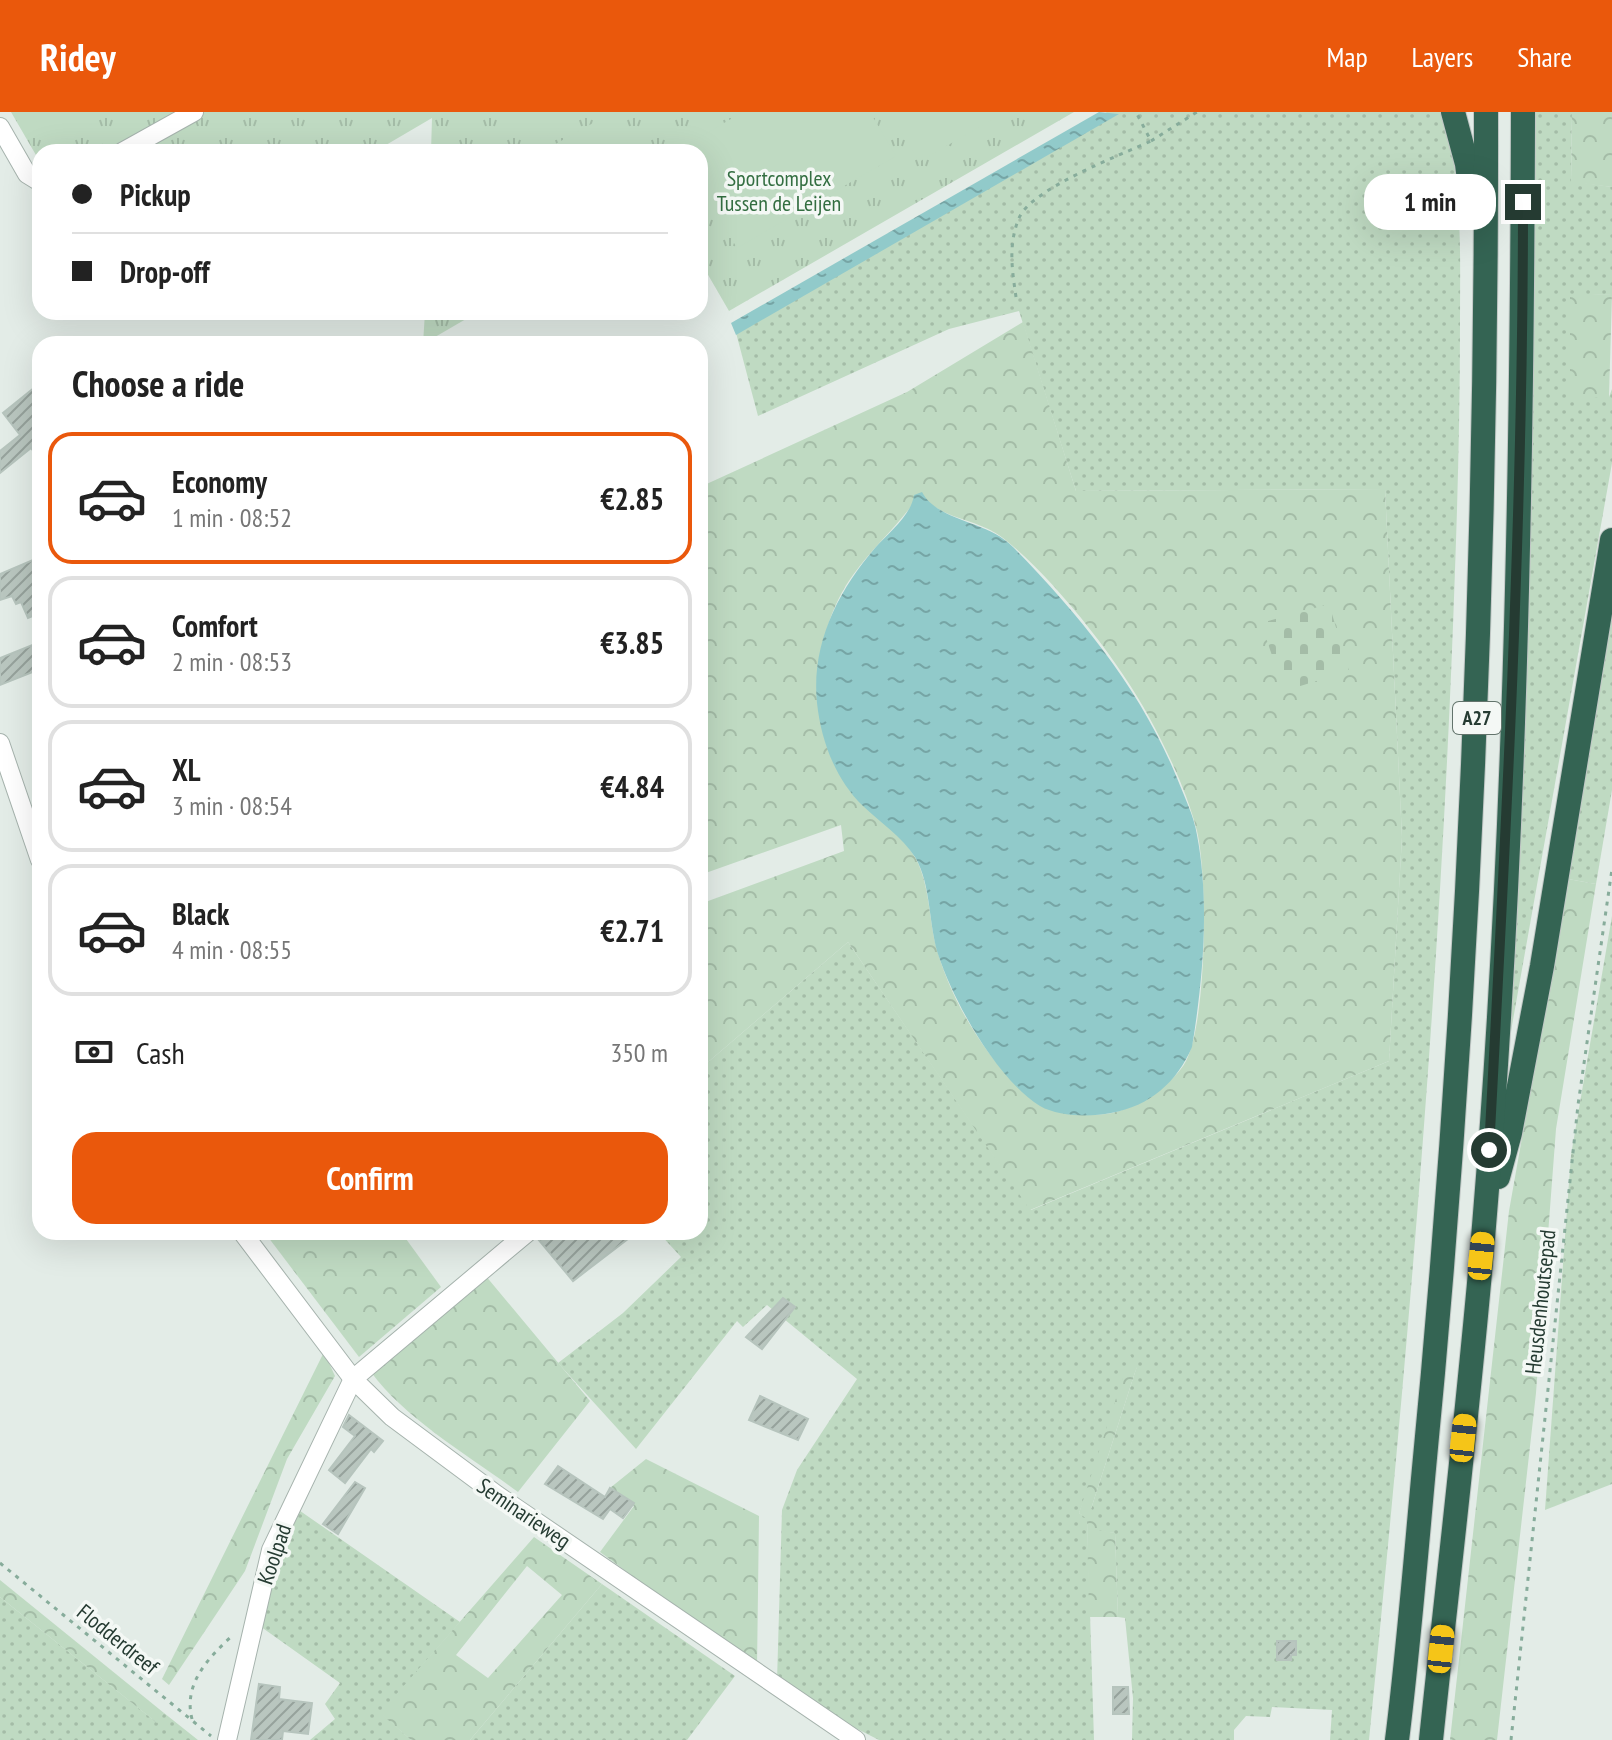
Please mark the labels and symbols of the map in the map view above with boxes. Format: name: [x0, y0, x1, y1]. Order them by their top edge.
park label: Sportcomplex Tussen de Leijen: [717, 164, 841, 217]
callout: 1 min: [1363, 174, 1495, 230]
route end: [1505, 184, 1541, 220]
road number: A27: [1453, 702, 1501, 734]
route start: [1471, 1132, 1507, 1168]
street label: Heusdenhoutsepad: [1518, 1228, 1562, 1376]
car: [1467, 1231, 1495, 1281]
car: [1449, 1413, 1477, 1463]
street label: Seminarieweg: [472, 1471, 576, 1555]
street label: Koolpad: [251, 1520, 297, 1588]
street label: Flodderdreef: [71, 1598, 166, 1681]
car: [1427, 1624, 1455, 1674]

